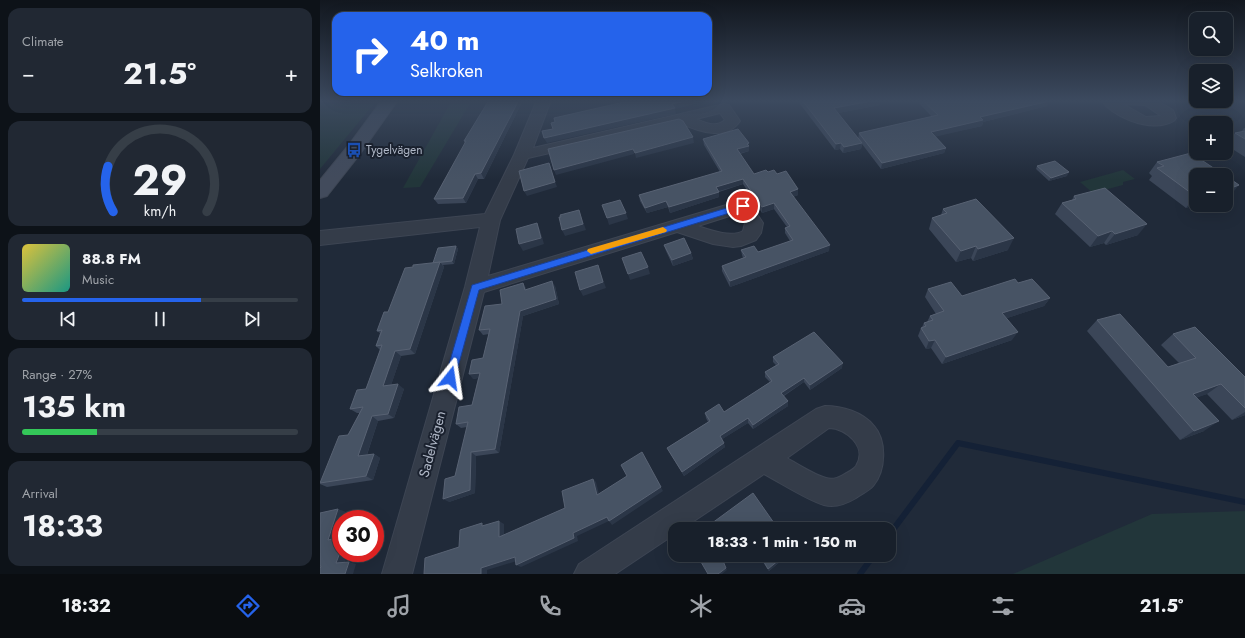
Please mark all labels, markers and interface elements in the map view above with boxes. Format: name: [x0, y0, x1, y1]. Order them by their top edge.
map controls: [1189, 12, 1233, 212]
button: search: [1189, 12, 1233, 56]
text: 40 m: [410, 20, 479, 61]
icon: right: [344, 28, 396, 80]
text: Climate: [22, 32, 63, 51]
text: 21.5°: [123, 52, 196, 95]
text: −: [22, 57, 35, 89]
text: +: [284, 57, 298, 89]
text: Selkroken: [410, 58, 483, 84]
button: layers: [1189, 64, 1233, 108]
button: +: [1189, 116, 1233, 160]
bus stop icon: Tygelvägen: [345, 141, 363, 159]
place label: Tygelvägen: [366, 141, 423, 159]
text: 29: [132, 150, 188, 211]
button: −: [1189, 168, 1233, 212]
pin: [726, 189, 760, 223]
icon: arrive: [732, 195, 754, 217]
text: km/h: [144, 200, 176, 220]
text: 88.8 FM: [82, 248, 141, 270]
text: Music: [82, 270, 114, 289]
icon: previous: [57, 308, 79, 330]
icon: pause: [149, 308, 171, 330]
icon: next: [241, 308, 263, 330]
position arrow: [429, 357, 471, 399]
text: Range · 27%: [22, 365, 92, 384]
text: 135 km: [22, 385, 126, 428]
street label: Sadelvägen: [414, 408, 450, 480]
text: Arrival: [22, 484, 58, 503]
text: 18:33: [22, 504, 103, 547]
speed limit sign: 30: [332, 510, 384, 562]
text: 18:33 · 1 min · 150 m: [707, 531, 857, 553]
icon: directions: [234, 592, 262, 620]
icon: music: [385, 592, 413, 620]
icon: phone: [536, 592, 564, 620]
icon: climate: [687, 592, 715, 620]
icon: car: [838, 592, 866, 620]
icon: filters: [989, 592, 1017, 620]
text: 18:32: [62, 593, 111, 619]
text: 21.5°: [1140, 593, 1183, 619]

